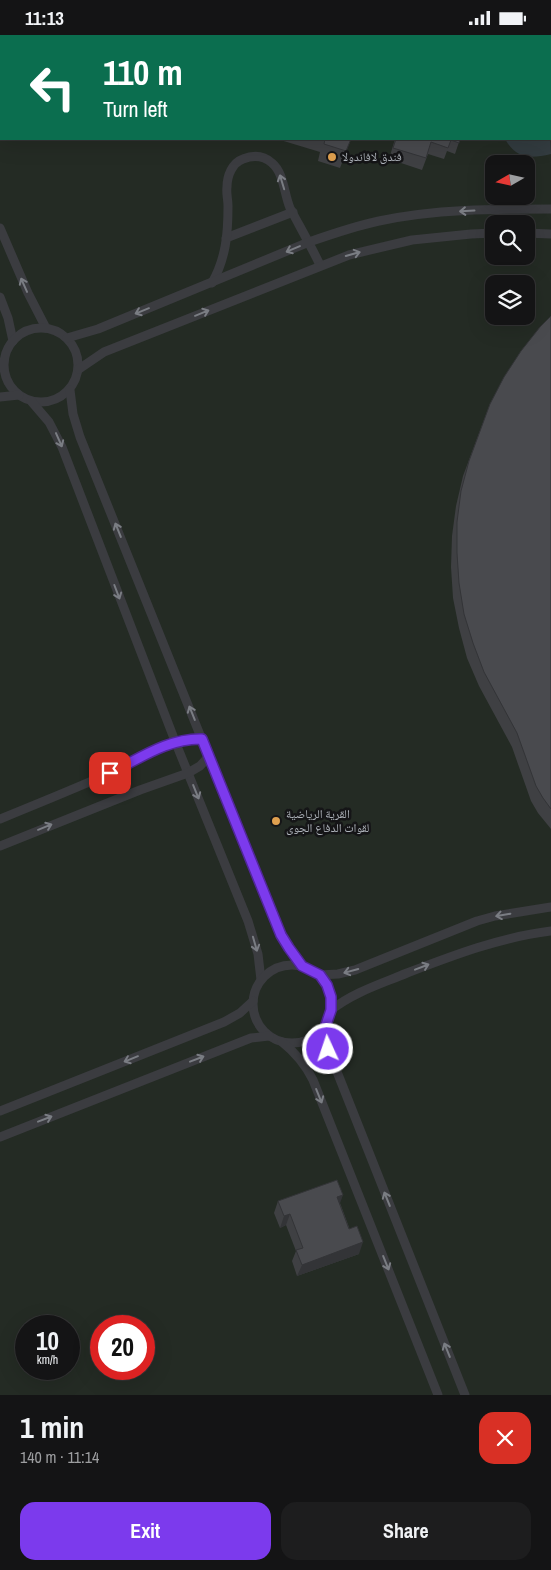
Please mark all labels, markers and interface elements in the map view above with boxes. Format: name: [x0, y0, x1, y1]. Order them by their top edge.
text: 11:13: [25, 5, 64, 31]
text: 110 m: [103, 49, 183, 96]
icon: left: [20, 55, 85, 120]
text: Turn left: [103, 94, 168, 124]
place label: فندق لافاندولا: [342, 149, 402, 165]
marker: فندق لافاندولا: [326, 151, 338, 163]
north arrow: [485, 155, 535, 205]
map controls: [485, 155, 535, 325]
one-way arrow: [276, 175, 286, 191]
one-way arrow: [460, 206, 476, 215]
button: search: [485, 215, 535, 265]
one-way arrow: [286, 245, 301, 255]
one-way arrow: [345, 249, 361, 259]
button: layers: [485, 275, 535, 325]
one-way arrow: [19, 278, 28, 293]
one-way arrow: [135, 307, 150, 317]
one-way arrow: [194, 308, 209, 317]
one-way arrow: [54, 432, 64, 447]
one-way arrow: [113, 523, 122, 538]
one-way arrow: [113, 584, 123, 599]
one-way arrow: [186, 706, 196, 721]
pin: [89, 752, 131, 794]
icon: arrive: [96, 759, 124, 787]
one-way arrow: [192, 784, 201, 799]
place label: القرية الرياضية لقوات الدفاع الجوى: [286, 806, 369, 836]
marker: القرية الرياضية لقوات الدفاع الجوى: [270, 815, 282, 827]
one-way arrow: [37, 822, 52, 832]
one-way arrow: [495, 911, 511, 920]
one-way arrow: [250, 935, 260, 951]
one-way arrow: [414, 962, 430, 971]
one-way arrow: [343, 966, 359, 976]
position arrow: [301, 1022, 353, 1074]
one-way arrow: [189, 1054, 204, 1063]
one-way arrow: [124, 1055, 139, 1064]
one-way arrow: [315, 1088, 324, 1103]
one-way arrow: [37, 1114, 53, 1123]
one-way arrow: [382, 1192, 391, 1207]
one-way arrow: [382, 1255, 391, 1270]
speed limit sign: 20: [90, 1315, 155, 1380]
text: 10: [36, 1324, 59, 1358]
one-way arrow: [442, 1343, 451, 1358]
text: km/h: [37, 1352, 58, 1368]
text: 1 min: [20, 1407, 84, 1447]
button: close: [479, 1412, 531, 1464]
text: 140 m · 11:14: [20, 1446, 99, 1468]
button: Exit: [20, 1502, 271, 1560]
button: Share: [281, 1502, 531, 1560]

